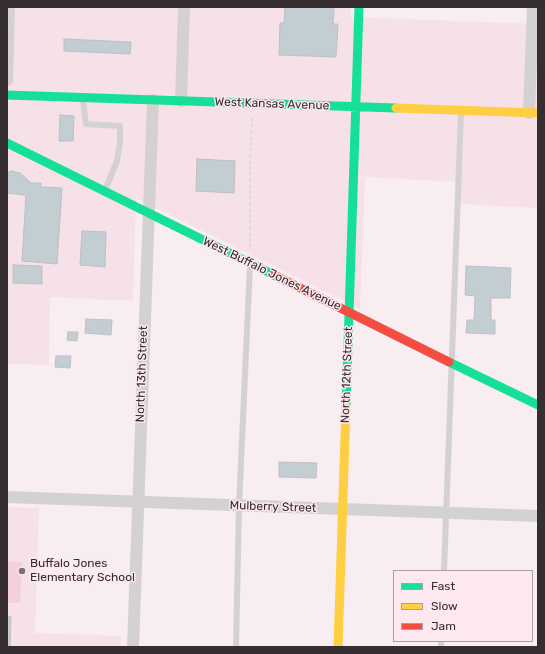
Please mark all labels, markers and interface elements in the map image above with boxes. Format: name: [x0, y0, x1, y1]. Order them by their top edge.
street label: West Kansas Avenue: [214, 95, 330, 113]
street label: West Buffalo Jones Avenue: [200, 234, 344, 314]
street label: North 13th Street: [133, 325, 151, 423]
street label: North 12th Street: [338, 327, 356, 423]
street label: Mulberry Street: [229, 498, 317, 516]
place label: Buffalo Jones Elementary School: [30, 557, 135, 585]
marker: Buffalo Jones Elementary School: [17, 566, 27, 576]
legend: [393, 570, 533, 642]
text: Fast: [431, 579, 455, 593]
text: Slow: [431, 599, 458, 613]
text: Jam: [431, 619, 456, 633]

